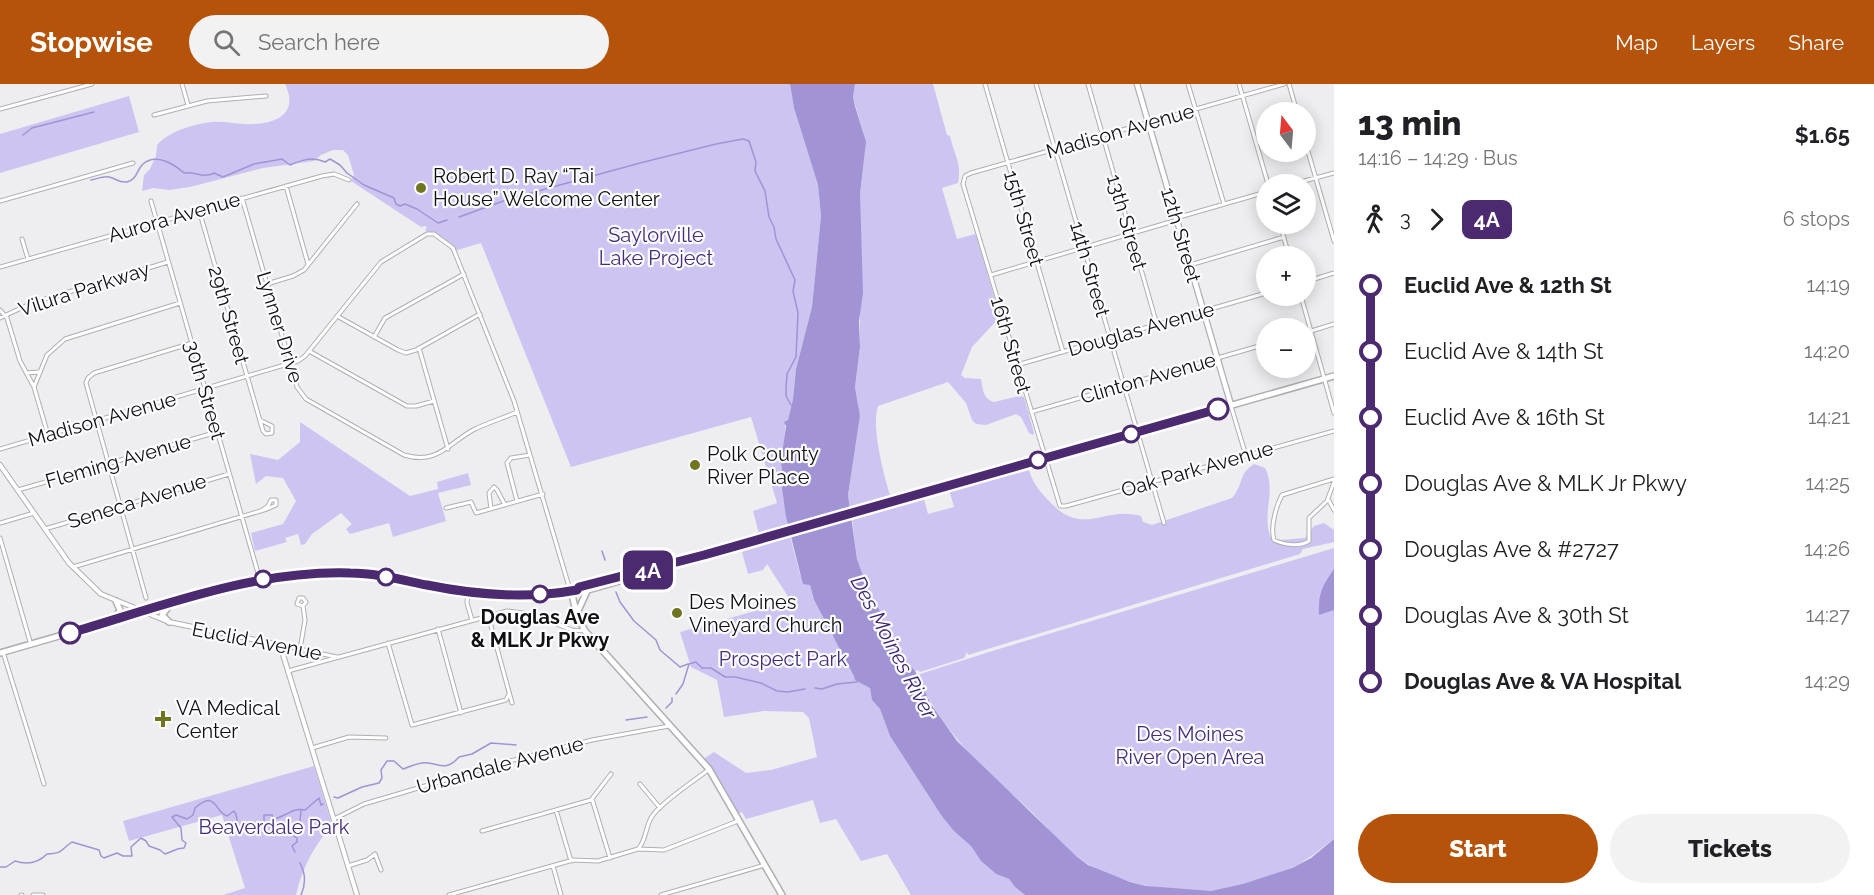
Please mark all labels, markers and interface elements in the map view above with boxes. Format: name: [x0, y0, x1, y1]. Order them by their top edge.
search box: [189, 15, 609, 69]
text: Stopwise: [30, 26, 153, 59]
icon: search: [210, 26, 243, 59]
text: Search here: [258, 29, 380, 55]
text: Map: [1615, 30, 1658, 55]
text: Layers: [1691, 30, 1755, 55]
text: Share: [1788, 30, 1844, 55]
street label: Madison Avenue: [1043, 98, 1197, 164]
north arrow: [1256, 102, 1316, 162]
map controls: [1256, 102, 1316, 378]
text: 13 min: [1358, 104, 1462, 143]
text: $1.65: [1795, 122, 1850, 148]
text: 14:16 – 14:29 · Bus: [1358, 146, 1518, 170]
place label: Robert D. Ray “Tai House” Welcome Center: [433, 164, 660, 211]
street label: 15th Street: [999, 167, 1049, 269]
street label: 13th Street: [1102, 172, 1152, 273]
button: layers: [1256, 174, 1316, 234]
marker: Robert D. Ray “Tai House” Welcome Center: [414, 181, 428, 195]
street label: 12th Street: [1156, 185, 1206, 286]
street label: Aurora Avenue: [105, 187, 243, 247]
icon: walk: [1358, 203, 1391, 236]
icon: forward: [1420, 203, 1453, 236]
text: 3: [1400, 207, 1411, 231]
text: 4A: [1474, 207, 1500, 232]
text: 6 stops: [1783, 207, 1850, 231]
street label: 14th Street: [1065, 218, 1115, 320]
park label: Saylorville Lake Project: [599, 223, 714, 270]
button: +: [1256, 246, 1316, 306]
street label: Vilura Parkway: [15, 256, 153, 322]
street label: 29th Street: [204, 263, 255, 367]
street label: Lynner Drive: [252, 268, 308, 386]
text: Euclid Ave & 12th St: [1404, 272, 1612, 298]
text: 14:19: [1806, 273, 1850, 297]
street label: 16th Street: [986, 294, 1036, 396]
street label: Douglas Avenue: [1065, 297, 1217, 361]
button: −: [1256, 318, 1316, 378]
street label: 30th Street: [179, 338, 231, 443]
text: Euclid Ave & 14th St: [1404, 338, 1604, 364]
text: 14:20: [1804, 339, 1850, 363]
street label: Clinton Avenue: [1077, 347, 1219, 409]
street label: Madison Avenue: [25, 386, 179, 452]
unlabelled marker: [1207, 398, 1229, 420]
text: Euclid Ave & 16th St: [1404, 404, 1605, 430]
text: 14:21: [1808, 405, 1850, 429]
unlabelled marker: [1122, 425, 1140, 443]
street label: Fleming Avenue: [42, 429, 194, 493]
street label: Oak Park Avenue: [1118, 436, 1276, 502]
place label: Polk County River Place: [707, 442, 819, 489]
unlabelled marker: [1029, 451, 1047, 469]
marker: Polk County River Place: [688, 458, 702, 472]
street label: Seneca Avenue: [65, 468, 210, 534]
text: Douglas Ave & MLK Jr Pkwy: [1404, 470, 1687, 496]
text: 14:25: [1805, 471, 1850, 495]
text: Douglas Ave & #2727: [1404, 536, 1619, 562]
text: 14:26: [1804, 537, 1850, 561]
line badge: 4A: [621, 550, 675, 590]
text: 4A: [635, 558, 661, 583]
unlabelled marker: [377, 568, 395, 586]
unlabelled marker: [254, 570, 272, 588]
water label: Des Moines River: [846, 571, 943, 724]
marker: Douglas Ave & MLK Jr Pkwy: [531, 585, 549, 603]
place label: Des Moines Vineyard Church: [689, 590, 842, 637]
text: Douglas Ave & 30th St: [1404, 602, 1629, 628]
text: 14:27: [1806, 603, 1850, 627]
place label: Douglas Ave & MLK Jr Pkwy: [471, 605, 609, 652]
marker: Des Moines Vineyard Church: [670, 606, 684, 620]
street label: Euclid Avenue: [190, 617, 324, 665]
unlabelled marker: [59, 622, 81, 644]
park label: Prospect Park: [719, 647, 848, 671]
text: Douglas Ave & VA Hospital: [1404, 668, 1681, 694]
text: 14:29: [1805, 669, 1850, 693]
place label: VA Medical Center: [176, 696, 280, 743]
marker: VA Medical Center: [154, 710, 172, 728]
park label: Des Moines River Open Area: [1115, 722, 1265, 769]
street label: Urbandale Avenue: [414, 731, 586, 799]
button: Start: [1358, 814, 1598, 883]
button: Tickets: [1610, 814, 1850, 883]
park label: Beaverdale Park: [199, 815, 350, 839]

